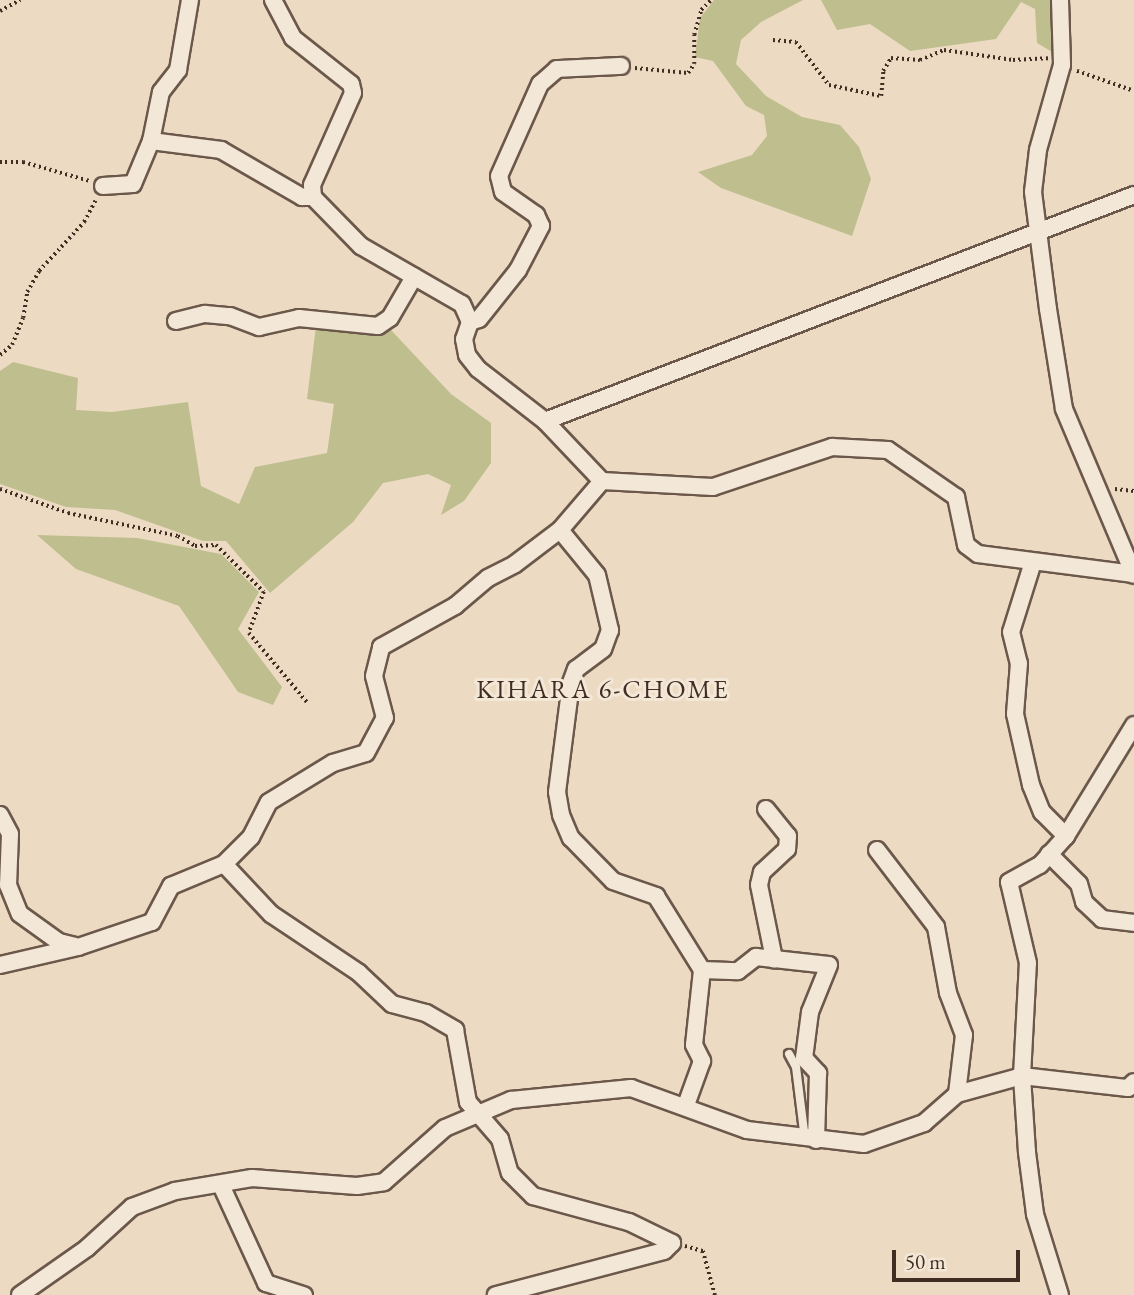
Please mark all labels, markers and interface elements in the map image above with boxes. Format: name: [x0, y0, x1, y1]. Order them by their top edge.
district label: KIHARA 6-CHOME: [478, 674, 728, 706]
scale bar: [896, 1236, 1024, 1280]
text: 50 m: [905, 1248, 946, 1275]

